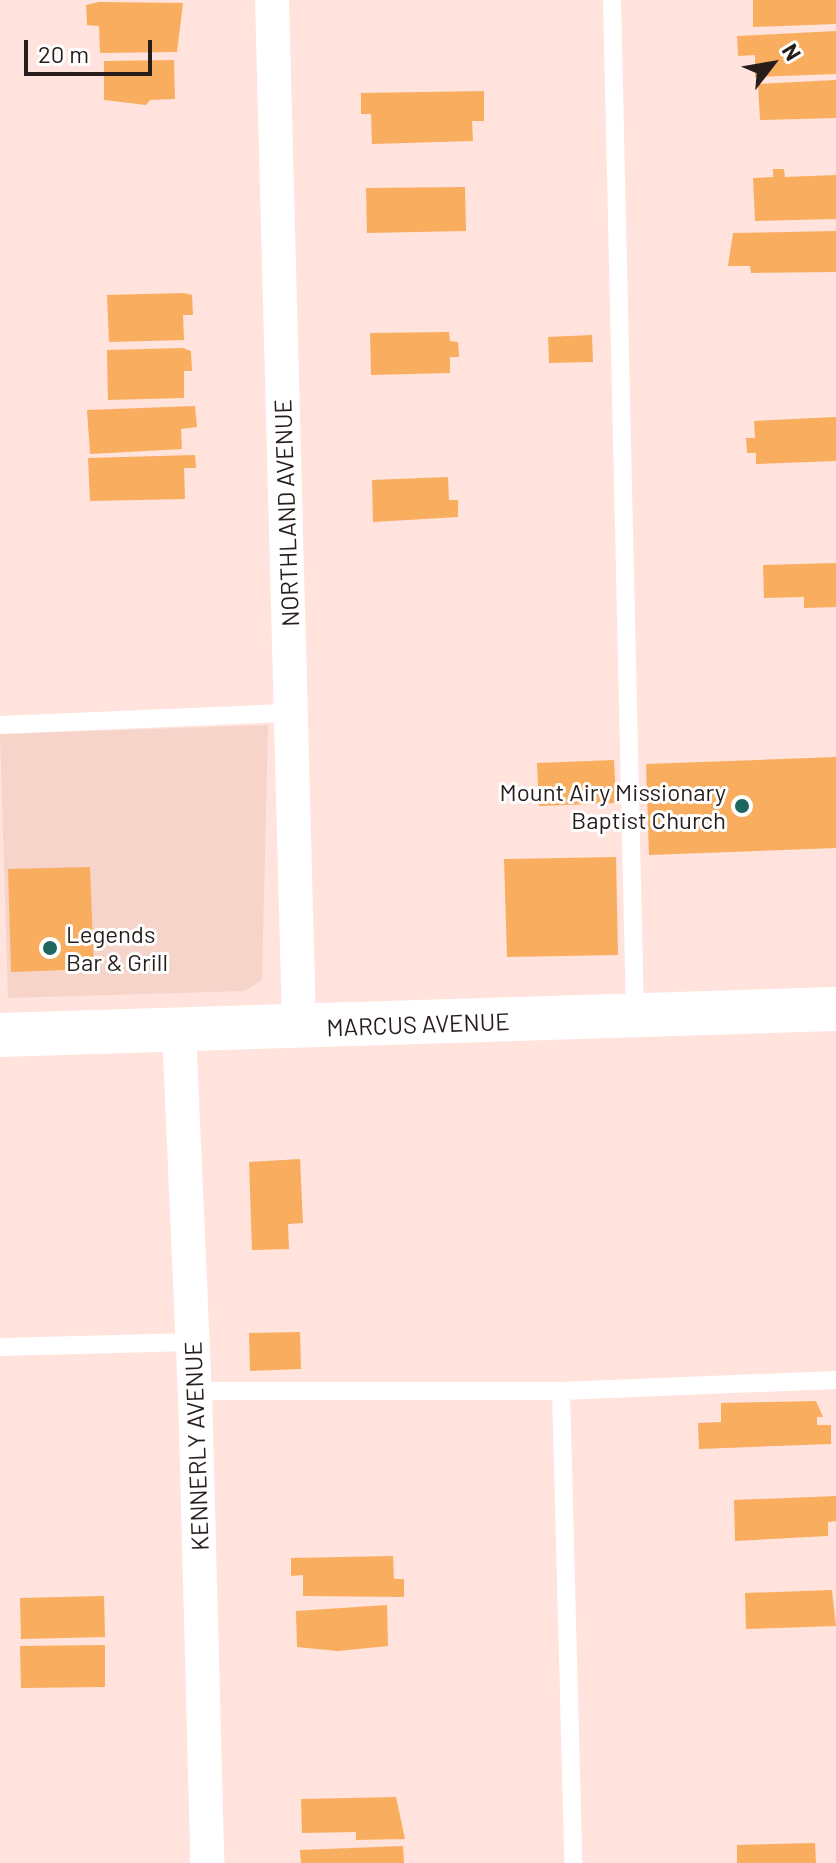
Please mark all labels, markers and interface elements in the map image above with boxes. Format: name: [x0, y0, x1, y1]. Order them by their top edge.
scale bar: [28, 24, 156, 74]
north arrow: [732, 24, 812, 104]
text: 20 m: [38, 39, 89, 68]
text: N: [778, 39, 807, 65]
street label: NORTHLAND AVENUE: [268, 399, 304, 627]
place label: Mount Airy Missionary Baptist Church: [500, 778, 726, 834]
marker: Mount Airy Missionary Baptist Church: [733, 797, 751, 815]
place label: Legends Bar & Grill: [66, 920, 168, 976]
marker: Legends Bar & Grill: [41, 939, 59, 957]
street label: MARCUS AVENUE: [326, 1006, 510, 1042]
street label: KENNERLY AVENUE: [178, 1341, 214, 1551]

